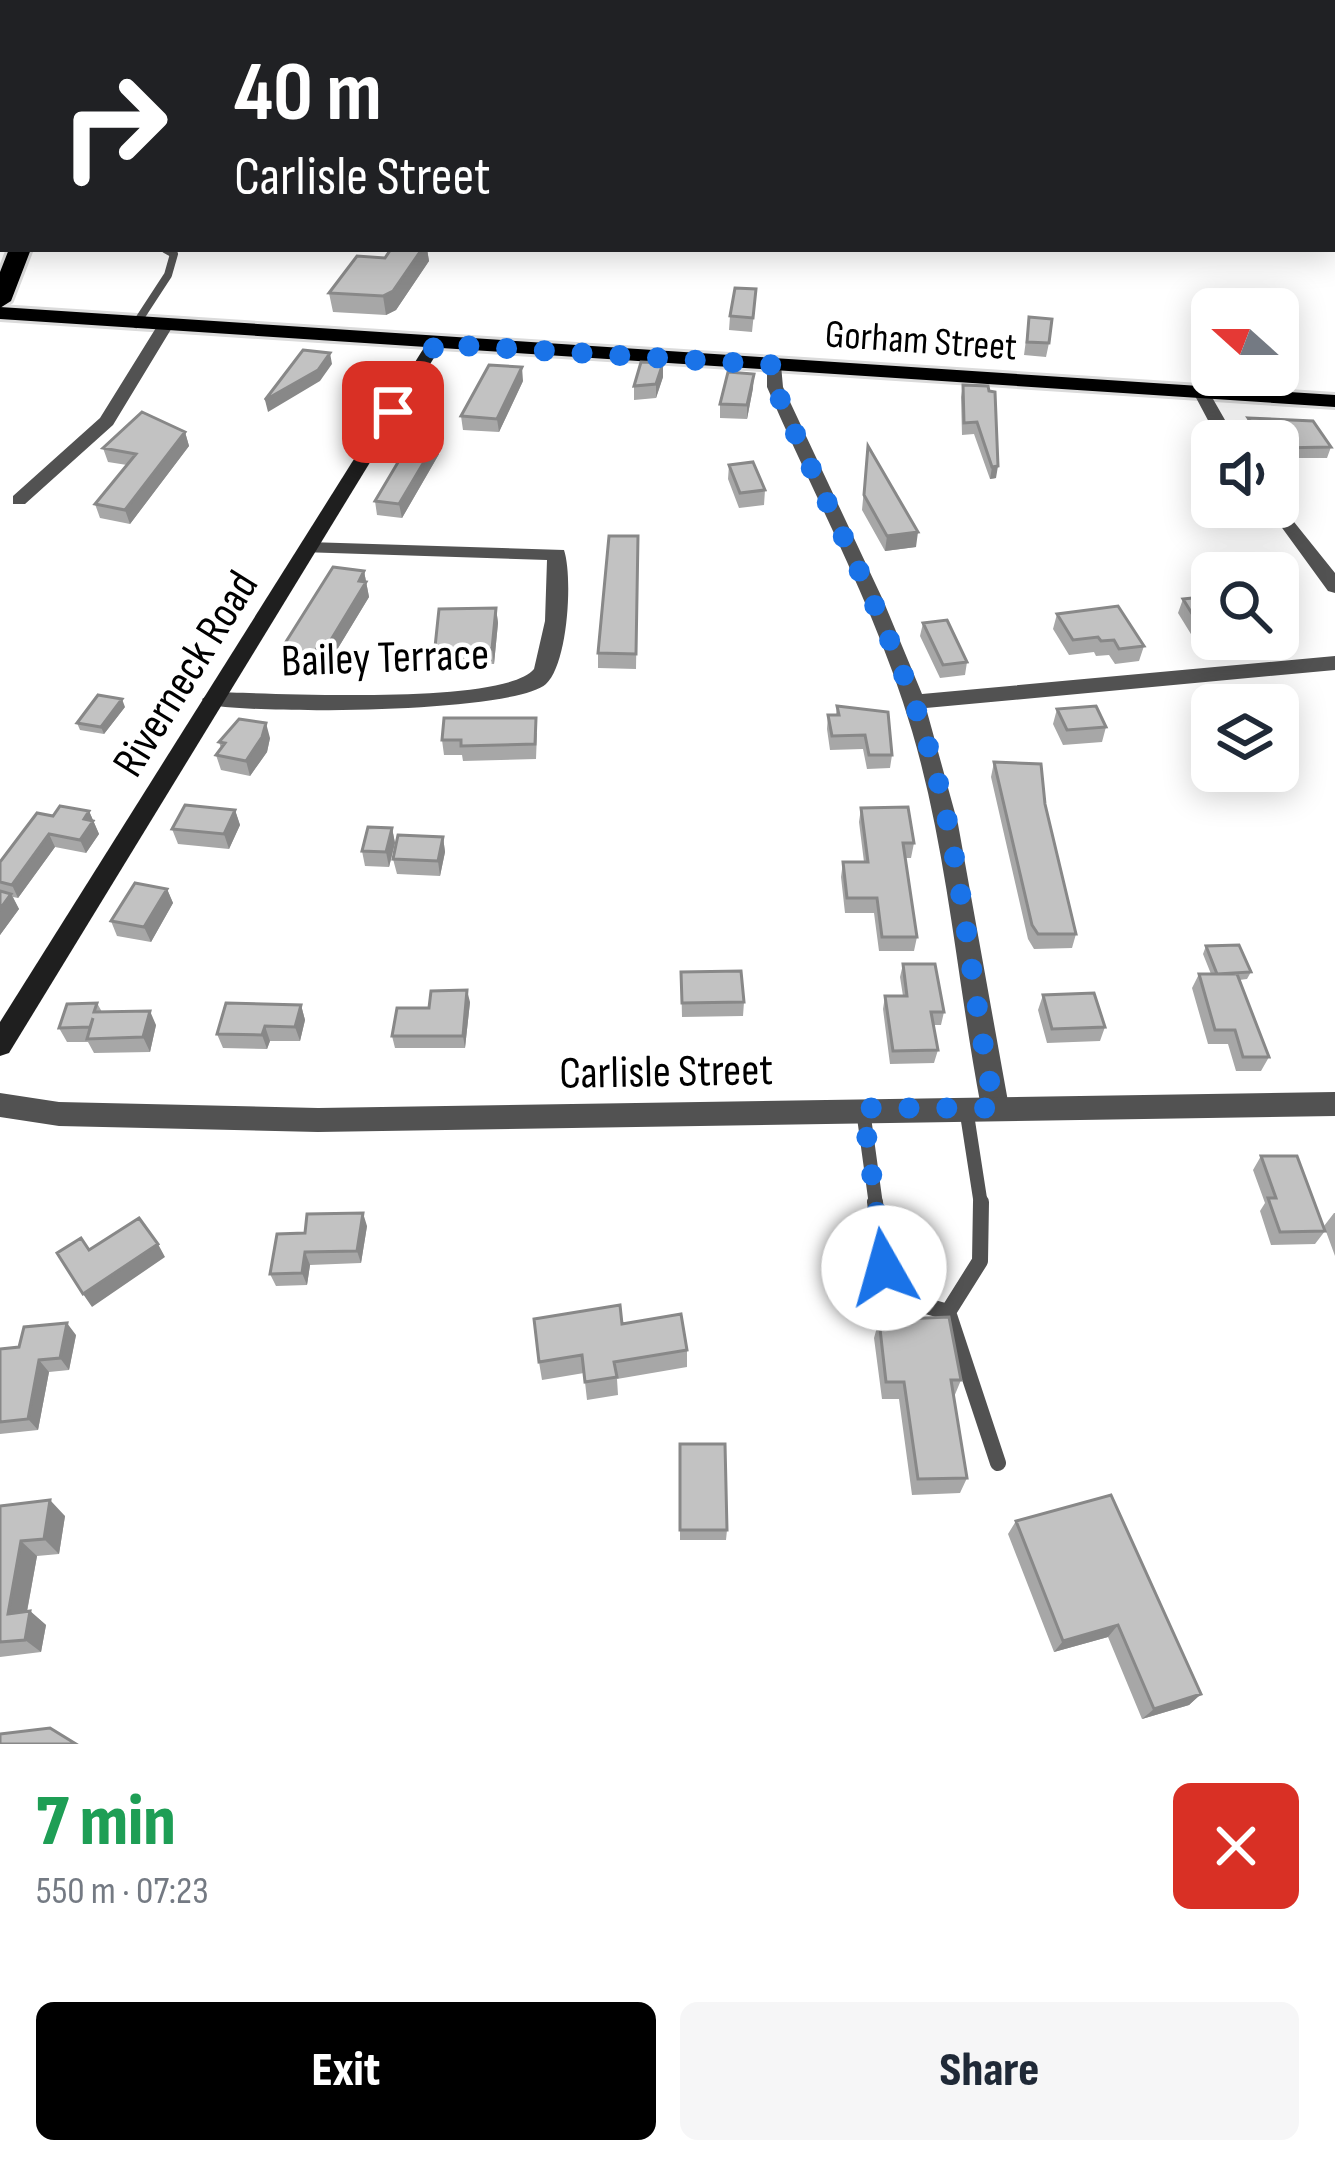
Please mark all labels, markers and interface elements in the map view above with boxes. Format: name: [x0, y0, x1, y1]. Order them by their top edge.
text: 40 m: [234, 43, 382, 144]
icon: right: [36, 48, 192, 204]
text: Carlisle Street: [234, 145, 490, 210]
north arrow: [1191, 288, 1299, 396]
map controls: [1191, 288, 1299, 792]
street label: Gorham Street: [823, 311, 1018, 372]
pin: [342, 361, 444, 463]
icon: arrive: [360, 379, 426, 445]
button: sound: [1191, 420, 1299, 528]
button: search: [1191, 552, 1299, 660]
street label: Riverneck Road: [101, 561, 271, 787]
street label: Bailey Terrace: [280, 627, 490, 690]
button: layers: [1191, 684, 1299, 792]
street label: Carlisle Street: [559, 1043, 773, 1102]
position arrow: [821, 1205, 947, 1331]
text: 7 min: [36, 1779, 176, 1866]
button: close: [1173, 1783, 1299, 1909]
text: 550 m · 07:23: [36, 1868, 209, 1915]
button: Exit: [36, 2002, 656, 2140]
button: Share: [680, 2002, 1299, 2140]

